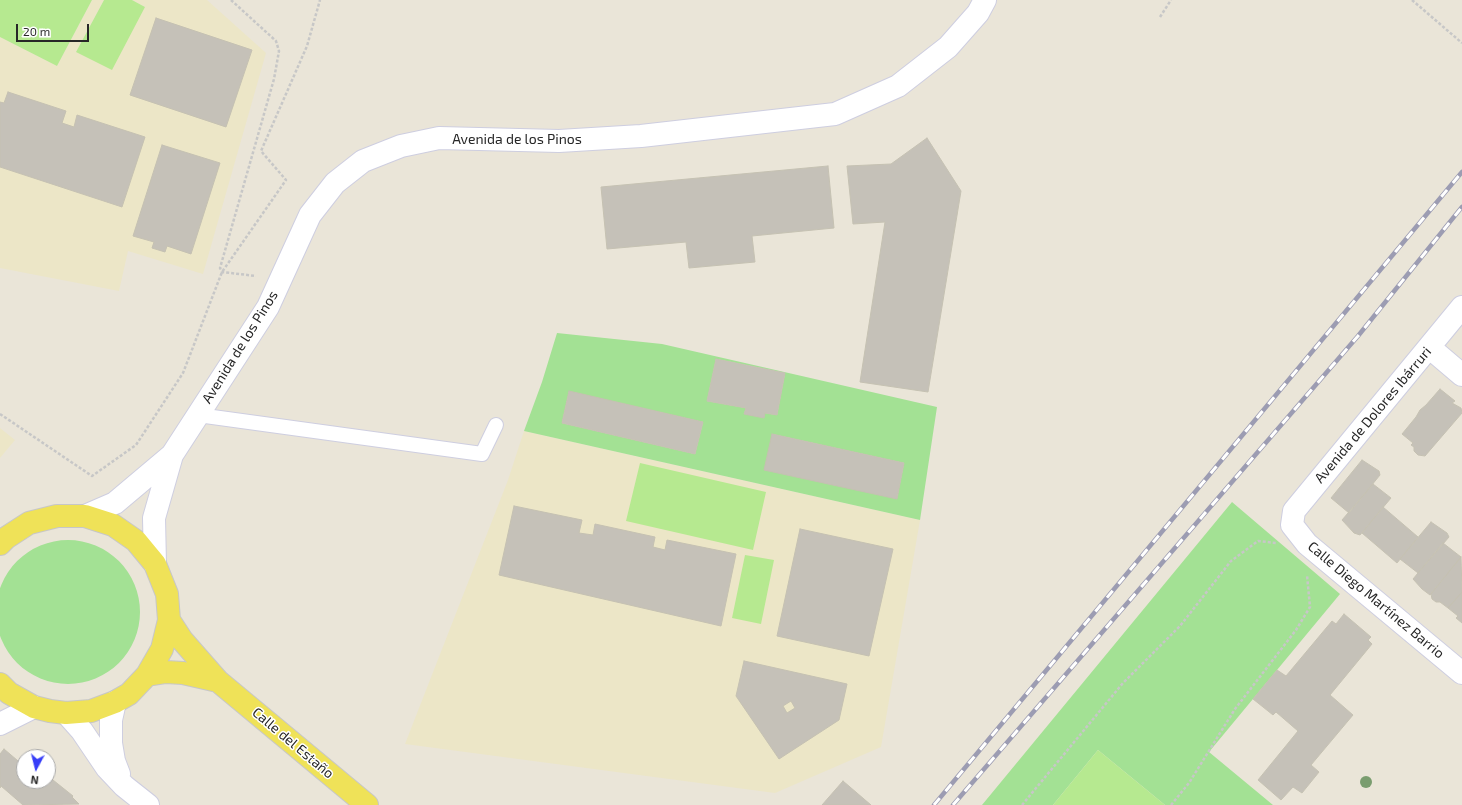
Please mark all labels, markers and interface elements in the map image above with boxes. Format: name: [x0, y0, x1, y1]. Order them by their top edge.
scale bar: [18, 16, 91, 42]
text: 20 m: [23, 24, 50, 38]
street label: Avenida de los Pinos: [452, 131, 582, 147]
street label: Avenida de los Pinos: [199, 288, 281, 406]
street label: Avenida de Dolores Ibárruri: [1311, 344, 1435, 486]
street label: Calle Diego Martínez Barrio: [1304, 538, 1448, 662]
street label: Calle del Estaño: [249, 704, 337, 782]
north arrow: [16, 749, 56, 789]
text: N: [30, 773, 39, 787]

